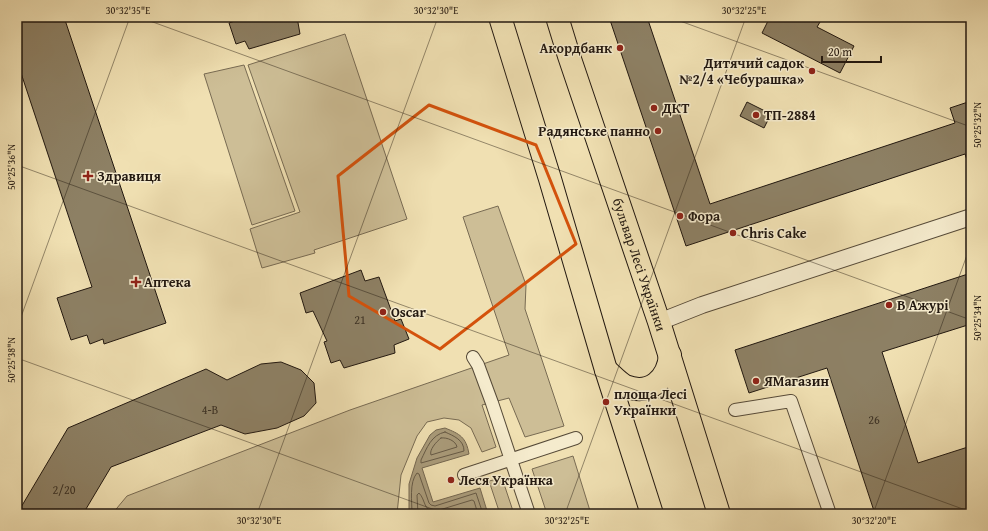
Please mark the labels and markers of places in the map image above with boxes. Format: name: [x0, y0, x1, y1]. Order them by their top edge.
place label: Акордбанк: [540, 38, 613, 58]
marker: Акордбанк: [615, 43, 625, 53]
place label: Дитячий садок №2/4 «Чебурашка»: [679, 53, 805, 89]
marker: Дитячий садок №2/4 «Чебурашка»: [807, 66, 817, 76]
place label: ДКТ: [661, 98, 690, 118]
marker: ДКТ: [649, 103, 659, 113]
place label: ТП-2884: [764, 105, 816, 125]
marker: ТП-2884: [751, 110, 761, 120]
place label: Радянське панно: [538, 121, 651, 141]
marker: Радянське панно: [653, 126, 663, 136]
place label: Здравиця: [97, 166, 162, 186]
marker: Здравиця: [82, 170, 94, 182]
place label: Фора: [688, 206, 721, 226]
marker: Фора: [675, 211, 685, 221]
place label: Chris Cake: [741, 223, 807, 243]
marker: Chris Cake: [728, 228, 738, 238]
place label: Аптека: [144, 272, 192, 292]
marker: Аптека: [131, 277, 141, 287]
place label: В Ажурі: [897, 295, 949, 315]
marker: В Ажурі: [884, 300, 894, 310]
place label: Oscar: [391, 302, 426, 322]
marker: Oscar: [378, 307, 388, 317]
place label: ЯМагазин: [763, 371, 830, 391]
marker: ЯМагазин: [751, 376, 761, 386]
place label: площа Лесі Українки: [614, 384, 688, 420]
marker: площа Лесі Українки: [601, 397, 611, 407]
place label: Леся Українка: [459, 470, 554, 490]
marker: Леся Українка: [446, 475, 456, 485]

